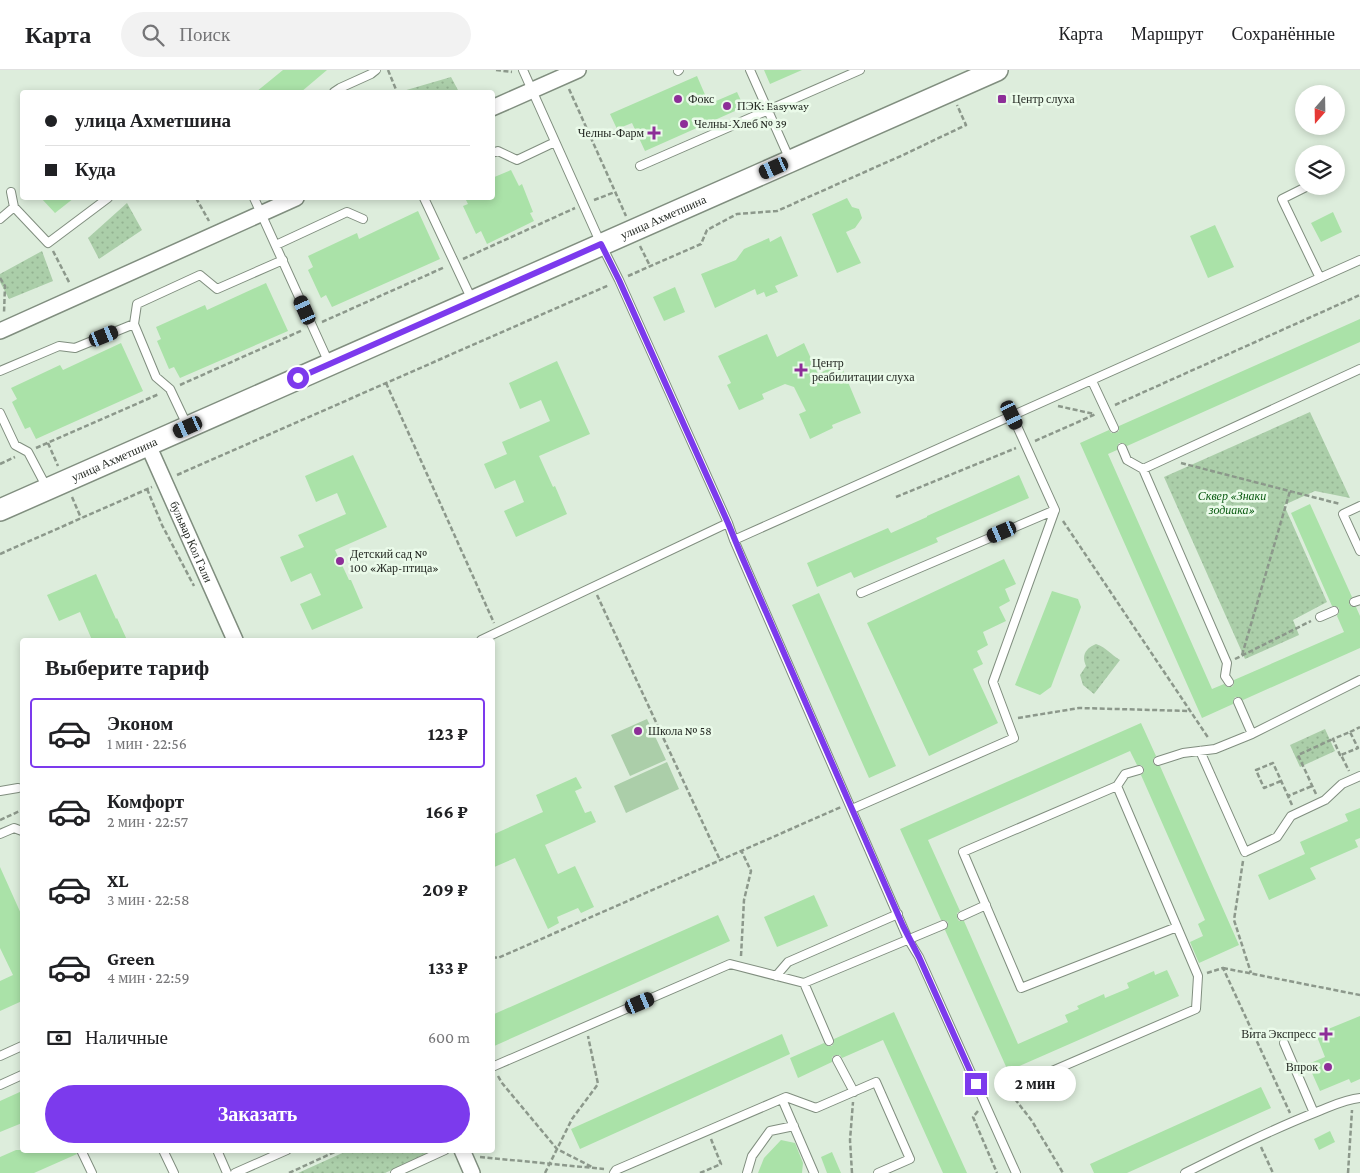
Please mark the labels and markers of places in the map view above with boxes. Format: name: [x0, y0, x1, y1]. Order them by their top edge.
place label: Фокс: [688, 92, 714, 106]
place label: Центр слуха: [1012, 92, 1075, 106]
marker: Фокс: [672, 93, 684, 105]
marker: Центр слуха: [996, 93, 1008, 105]
place label: ПЭК: Easyway: [737, 99, 809, 113]
marker: ПЭК: Easyway: [721, 100, 733, 112]
place label: Челны-Хлеб № 39: [694, 117, 787, 131]
marker: Челны-Хлеб № 39: [678, 118, 690, 130]
place label: Челны-Фарм: [578, 126, 644, 140]
marker: Челны-Фарм: [648, 127, 660, 139]
place label: Центр реабилитации слуха: [812, 356, 915, 384]
marker: Центр реабилитации слуха: [794, 363, 808, 377]
place label: Детский сад № 100 «Жар-птица»: [350, 547, 439, 575]
marker: Детский сад № 100 «Жар-птица»: [334, 555, 346, 567]
place label: Школа № 58: [648, 724, 712, 738]
marker: Школа № 58: [632, 725, 644, 737]
place label: Вита Экспресс: [1241, 1027, 1316, 1041]
marker: Вита Экспресс: [1320, 1028, 1332, 1040]
place label: Впрок: [1286, 1060, 1318, 1074]
marker: Впрок: [1322, 1061, 1334, 1073]

